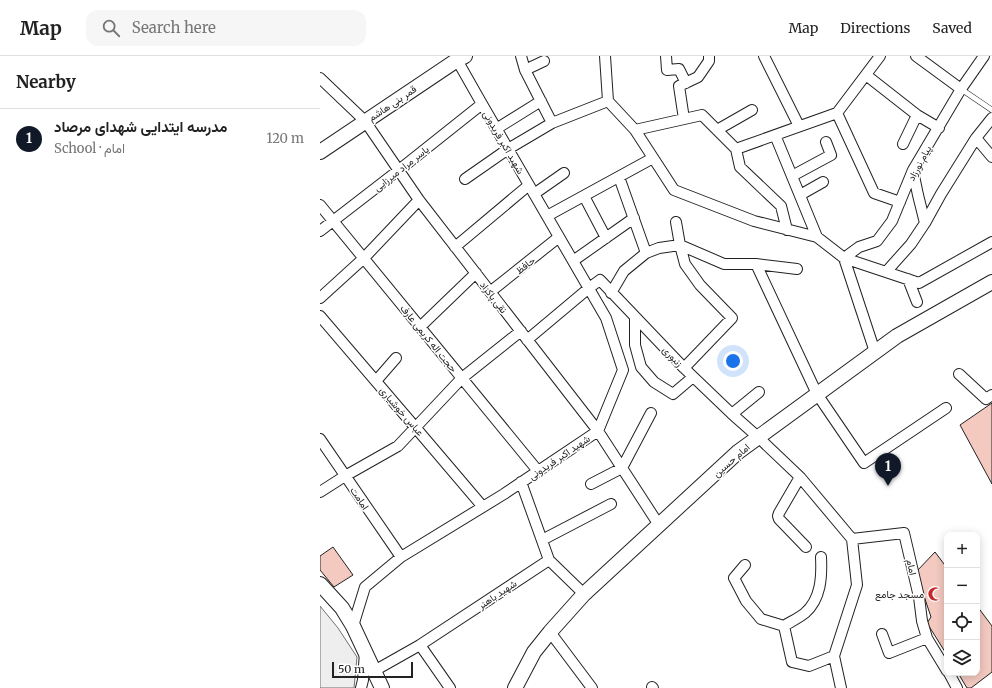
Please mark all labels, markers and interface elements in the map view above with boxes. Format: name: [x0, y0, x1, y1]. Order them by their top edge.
search box: [86, 10, 366, 46]
text: Map: [20, 16, 62, 40]
icon: search: [100, 17, 122, 39]
text: Search here: [132, 18, 216, 37]
text: Map: [788, 19, 818, 37]
text: Directions: [840, 19, 910, 37]
text: Saved: [932, 19, 972, 37]
text: Nearby: [16, 71, 76, 93]
street label: قمر بنی هاشم: [366, 82, 419, 124]
street label: شهید اکبر فریدونی: [480, 108, 527, 176]
text: مدرسه ایتدایی شهدای مرصاد: [54, 117, 228, 136]
text: 1: [26, 130, 32, 147]
text: 120 m: [266, 130, 304, 147]
text: School · امام: [54, 140, 125, 157]
street label: یاسر مراد میرزایی: [371, 143, 432, 194]
street label: پیام نورزاد: [905, 143, 935, 184]
street label: حافظ: [513, 253, 538, 277]
street label: نقی پاکزاد: [476, 279, 510, 317]
street label: حجت اله کریمی عارف: [397, 302, 460, 375]
street label: زنبوری: [660, 343, 686, 369]
your location: [723, 351, 743, 371]
street label: عباس خوشیاری: [377, 384, 427, 439]
street label: شهید اکبر فریدونی: [526, 432, 593, 483]
street label: امام حسین: [710, 441, 753, 480]
pin: 1: [875, 453, 901, 486]
street label: امامت: [347, 484, 372, 512]
map controls: [944, 532, 980, 676]
button: +: [944, 532, 980, 568]
street label: امام: [903, 558, 920, 576]
button: −: [944, 568, 980, 604]
street label: شهید باهنر: [475, 577, 519, 613]
mosque icon: مسجد جامع: [927, 586, 943, 602]
place label: مسجد جامع: [875, 588, 924, 601]
button: locate: [944, 604, 980, 640]
button: layers: [944, 640, 980, 676]
scale bar: [332, 660, 413, 679]
text: 50 m: [338, 662, 365, 676]

